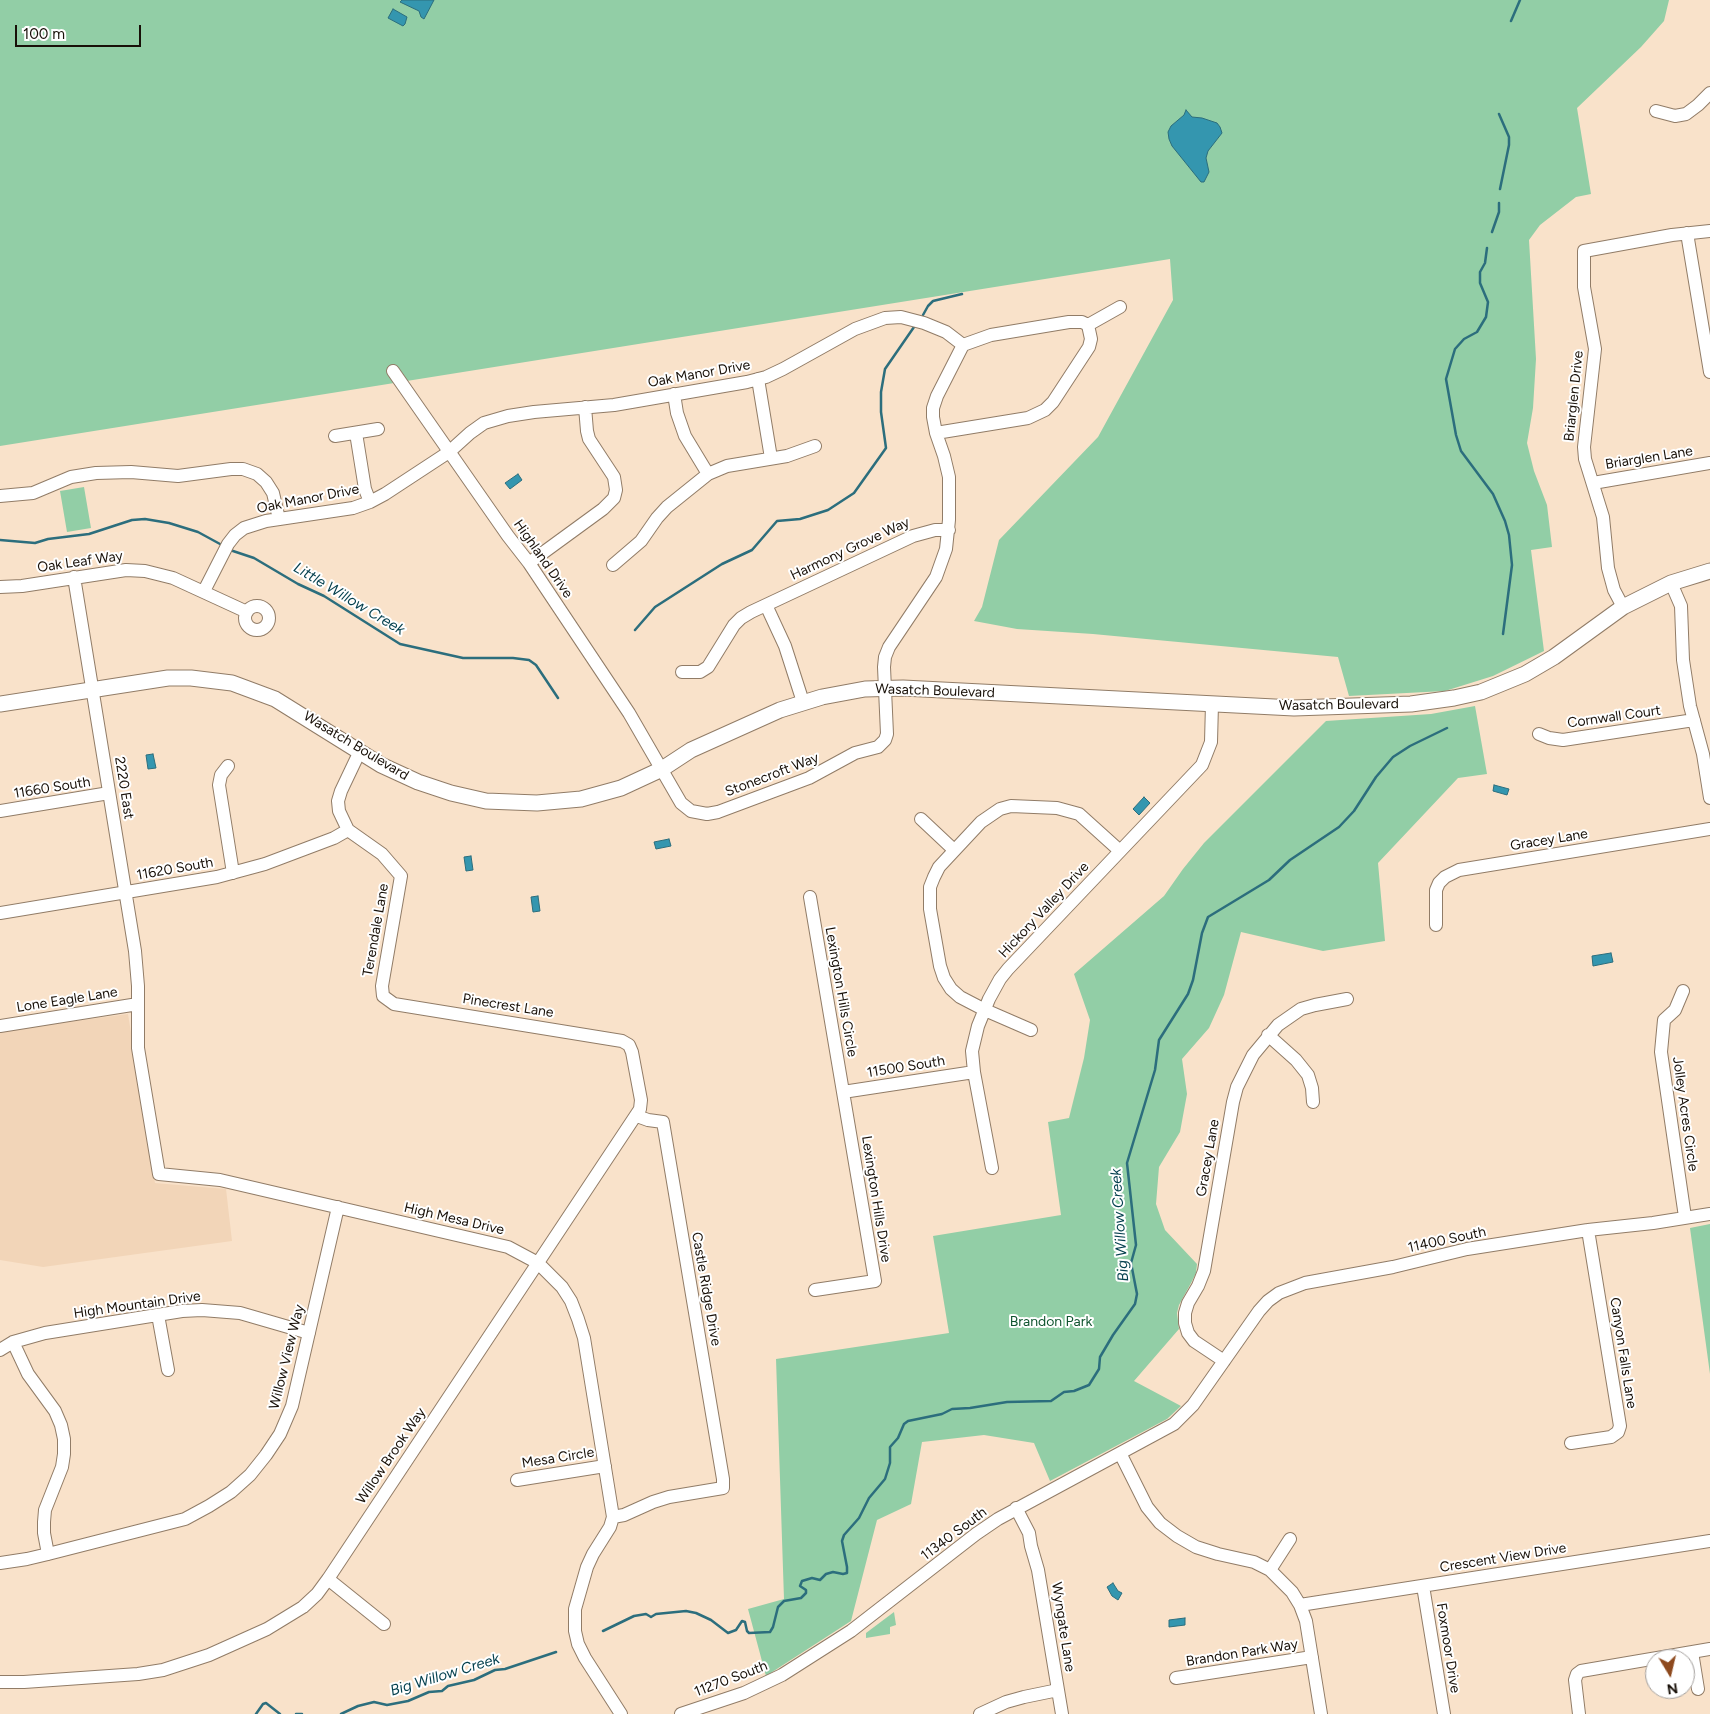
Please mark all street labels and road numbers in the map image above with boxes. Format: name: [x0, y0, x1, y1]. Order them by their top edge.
street label: Briarglen Drive: [1561, 350, 1587, 442]
street label: Oak Manor Drive: [646, 357, 752, 391]
street label: Briarglen Lane: [1604, 443, 1694, 473]
street label: Oak Manor Drive: [255, 481, 361, 517]
street label: Harmony Grove Way: [788, 514, 912, 584]
street label: Highland Drive: [510, 517, 576, 601]
street label: Oak Leaf Way: [36, 548, 124, 576]
street label: Wasatch Boulevard: [875, 681, 995, 701]
street label: Wasatch Boulevard: [1279, 696, 1399, 714]
street label: Cornwall Court: [1566, 702, 1662, 732]
street label: Wasatch Boulevard: [300, 708, 412, 784]
street label: Stonecroft Way: [723, 749, 821, 801]
street label: 2220 East: [111, 755, 137, 821]
street label: 11660 South: [12, 774, 92, 802]
street label: Gracey Lane: [1509, 826, 1589, 854]
street label: 11620 South: [135, 854, 215, 884]
street label: Hickory Valley Drive: [995, 859, 1093, 961]
street label: Terendale Lane: [360, 882, 392, 978]
street label: Lexington Hills Circle: [821, 926, 861, 1058]
street label: Lone Eagle Lane: [15, 984, 119, 1016]
street label: Pinecrest Lane: [461, 991, 555, 1021]
street label: 11500 South: [866, 1053, 946, 1081]
street label: Jolley Acres Circle: [1669, 1056, 1701, 1172]
street label: Gracey Lane: [1193, 1118, 1223, 1198]
street label: Lexington Hills Drive: [858, 1135, 894, 1263]
street label: High Mesa Drive: [402, 1199, 506, 1239]
street label: 11400 South: [1406, 1224, 1488, 1256]
street label: Castle Ridge Drive: [688, 1231, 724, 1347]
street label: High Mountain Drive: [72, 1288, 202, 1322]
street label: Canyon Falls Lane: [1606, 1296, 1640, 1410]
street label: Willow View Way: [266, 1303, 308, 1411]
street label: Willow Brook Way: [353, 1405, 429, 1507]
street label: Mesa Circle: [521, 1444, 595, 1472]
street label: 11340 South: [918, 1504, 990, 1564]
street label: Crescent View Drive: [1438, 1540, 1568, 1576]
street label: Wyngate Lane: [1048, 1581, 1078, 1673]
street label: Foxmoor Drive: [1433, 1602, 1463, 1694]
street label: Brandon Park Way: [1185, 1636, 1299, 1670]
street label: 11270 South: [692, 1657, 770, 1701]

